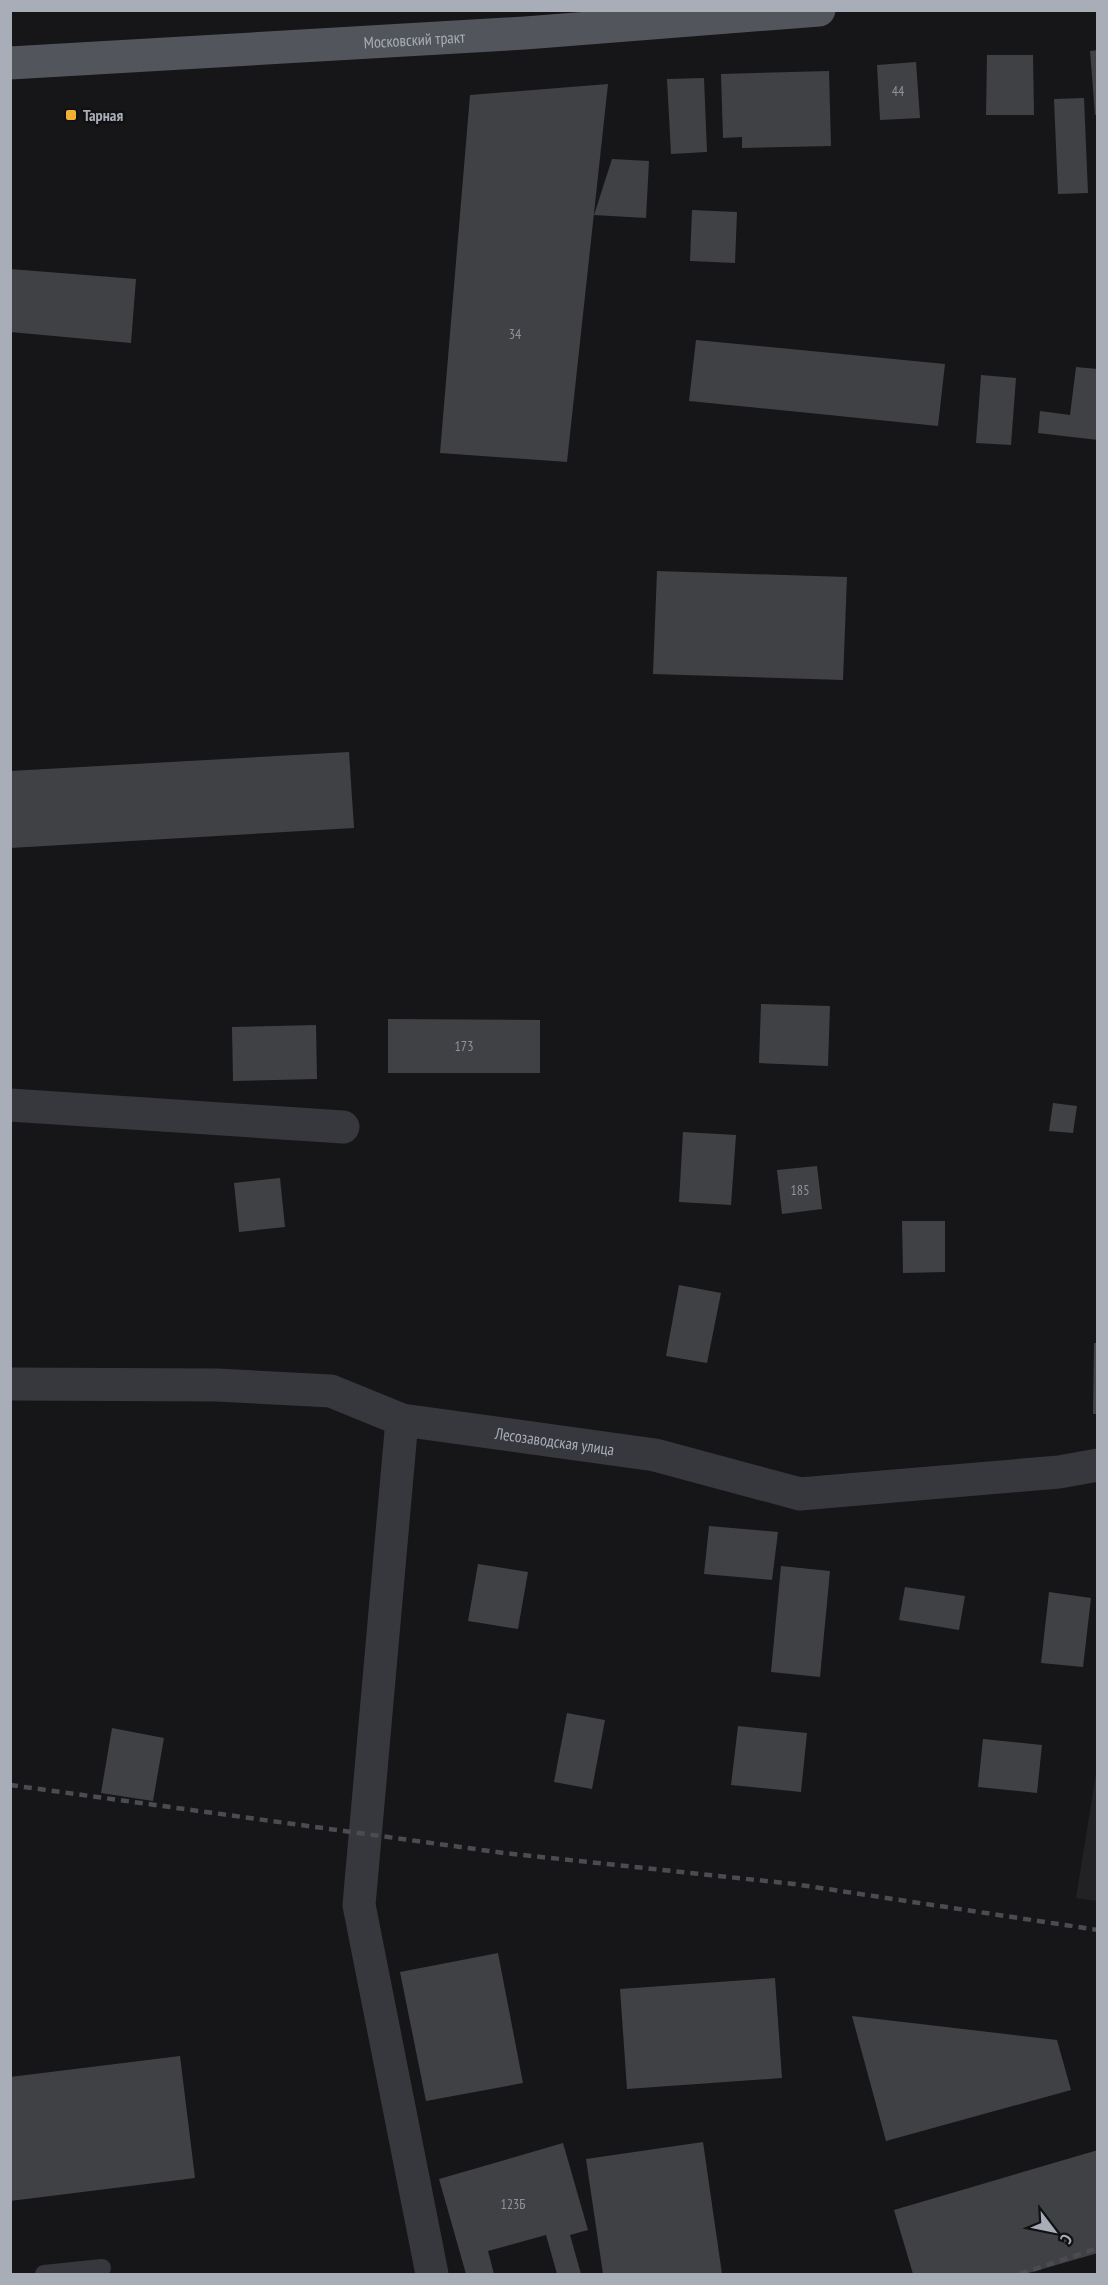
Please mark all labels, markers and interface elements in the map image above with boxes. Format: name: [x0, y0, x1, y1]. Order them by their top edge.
street label: Московский тракт: [363, 26, 466, 52]
house number: 44: [892, 82, 905, 100]
place label: Тарная: [83, 105, 123, 125]
marker: Тарная: [64, 108, 78, 122]
house number: 34: [509, 325, 522, 343]
house number: 173: [455, 1037, 473, 1055]
house number: 185: [791, 1181, 809, 1199]
street label: Лесозаводская улица: [493, 1423, 615, 1459]
house number: 123Б: [500, 2195, 526, 2213]
north arrow: [1024, 2201, 1084, 2261]
text: С: [1056, 2231, 1077, 2248]

